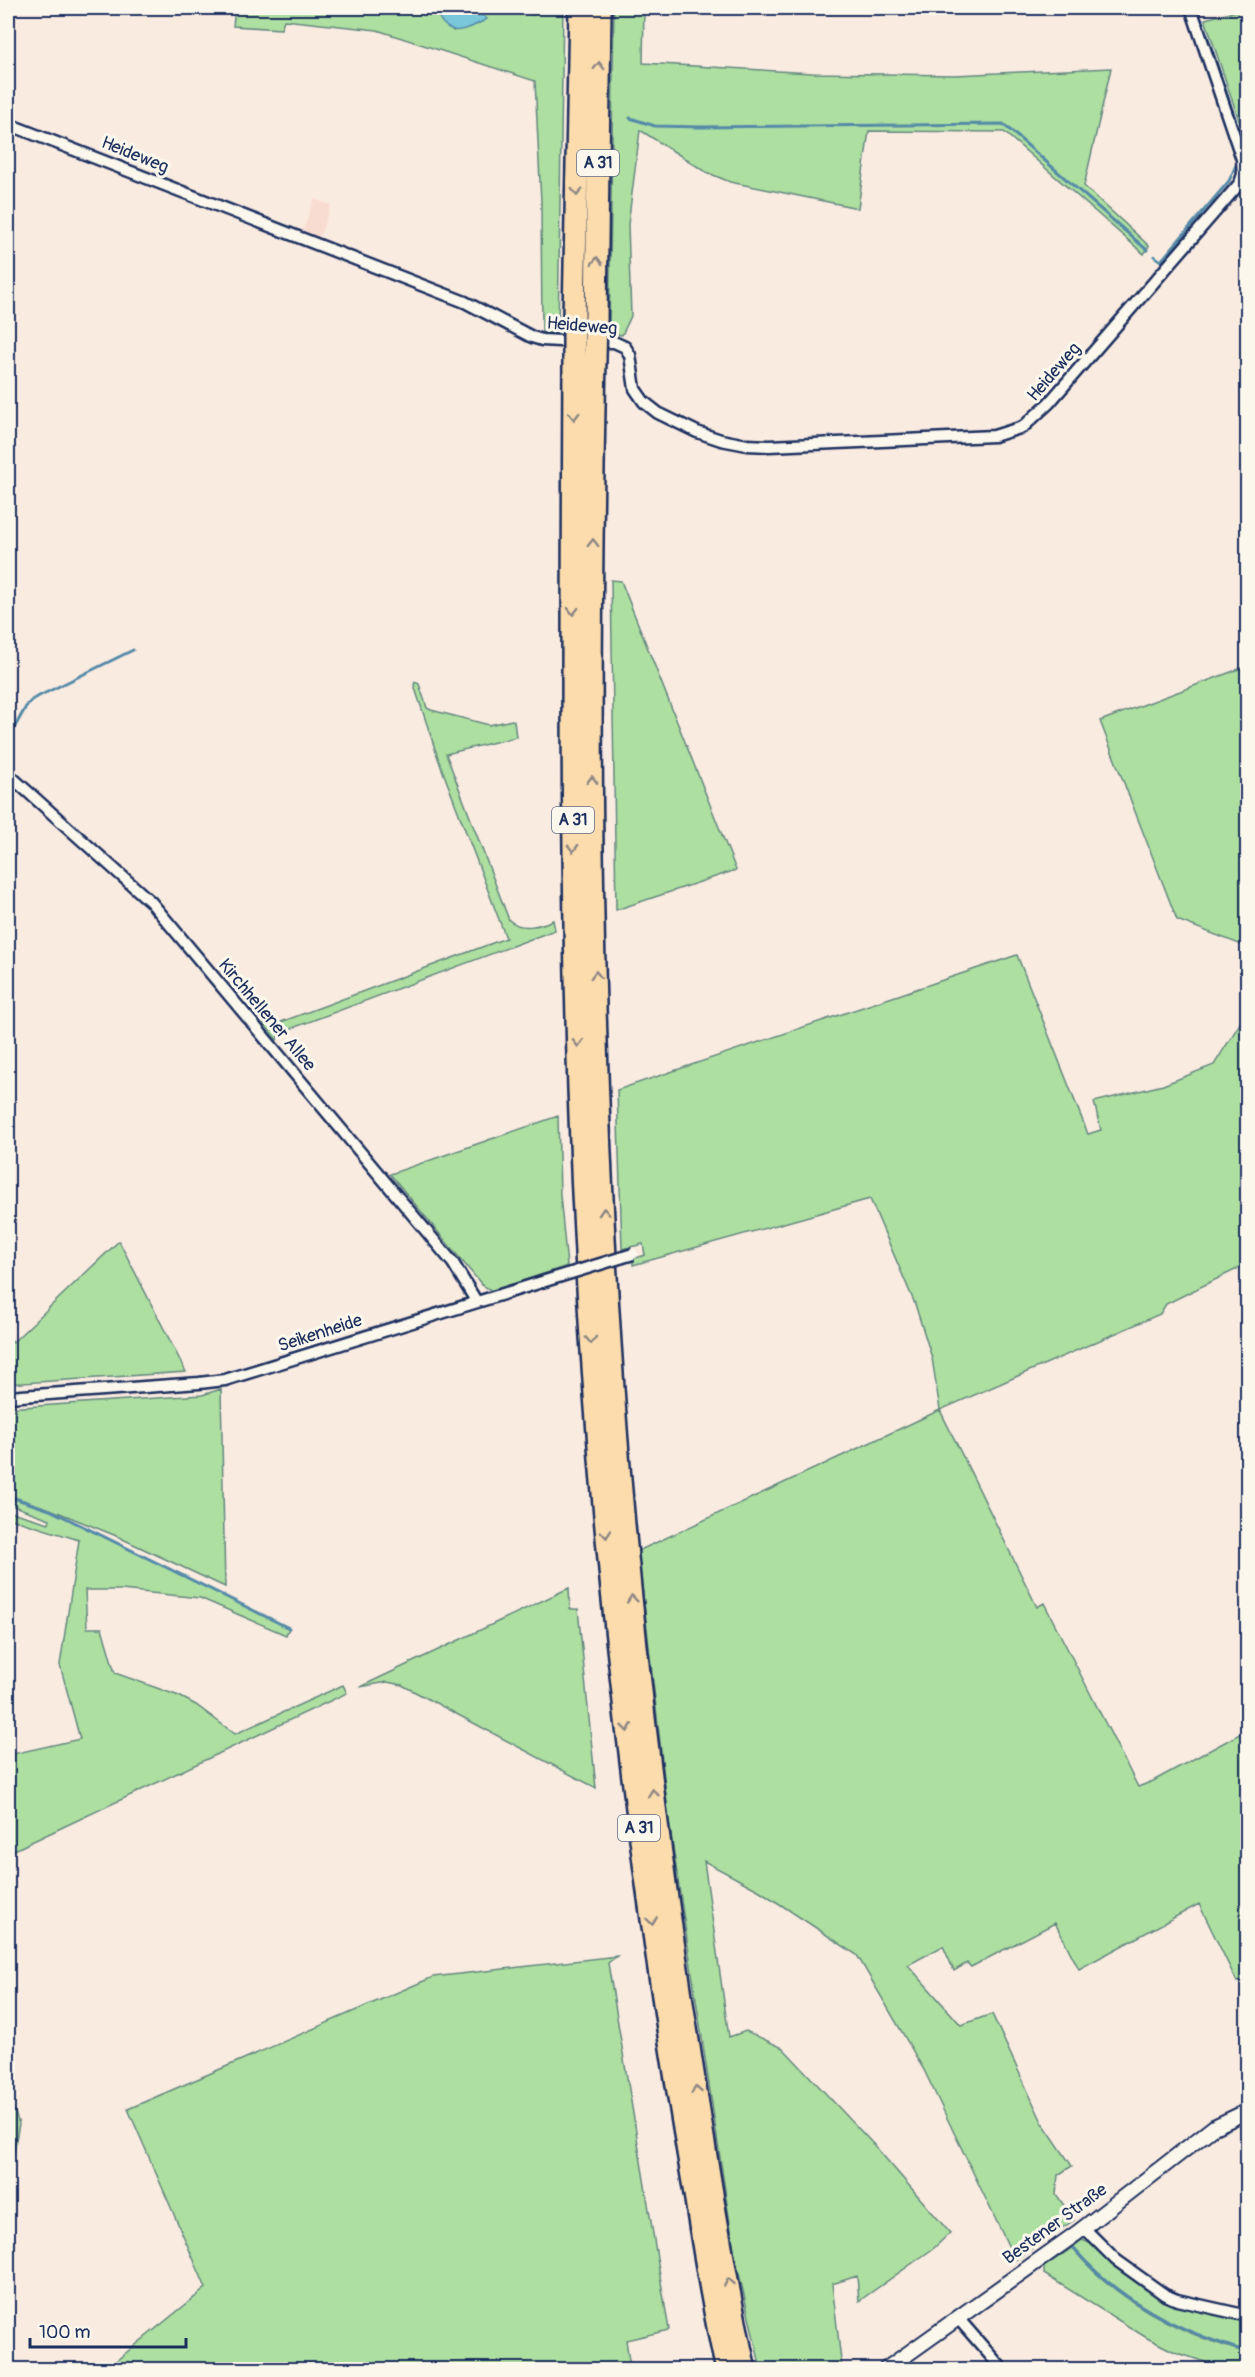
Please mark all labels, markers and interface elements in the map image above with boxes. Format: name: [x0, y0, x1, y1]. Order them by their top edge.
one-way arrow: [593, 61, 605, 70]
street label: Heideweg: [98, 131, 172, 179]
road number: A 31: [577, 150, 619, 176]
one-way arrow: [571, 187, 583, 196]
one-way arrow: [591, 256, 603, 265]
street label: Heideweg: [546, 311, 618, 341]
street label: Heideweg: [1022, 338, 1086, 406]
one-way arrow: [568, 412, 580, 421]
one-way arrow: [587, 538, 599, 547]
one-way arrow: [567, 607, 579, 616]
one-way arrow: [586, 775, 598, 784]
road number: A 31: [552, 807, 594, 833]
one-way arrow: [567, 844, 580, 853]
street label: Kirchhellener Allee: [213, 954, 321, 1076]
one-way arrow: [590, 970, 602, 979]
one-way arrow: [571, 1039, 584, 1048]
one-way arrow: [597, 1207, 610, 1216]
street label: Seikenheide: [275, 1309, 365, 1357]
one-way arrow: [585, 1335, 598, 1344]
one-way arrow: [600, 1529, 613, 1538]
one-way arrow: [626, 1594, 639, 1603]
one-way arrow: [620, 1723, 633, 1732]
one-way arrow: [648, 1788, 660, 1797]
road number: A 31: [618, 1815, 660, 1841]
one-way arrow: [645, 1917, 657, 1926]
one-way arrow: [690, 2085, 703, 2095]
street label: Bestener Straße: [998, 2178, 1112, 2270]
one-way arrow: [723, 2277, 735, 2287]
scale bar: [30, 2311, 186, 2349]
text: 100 m: [39, 2321, 91, 2344]

